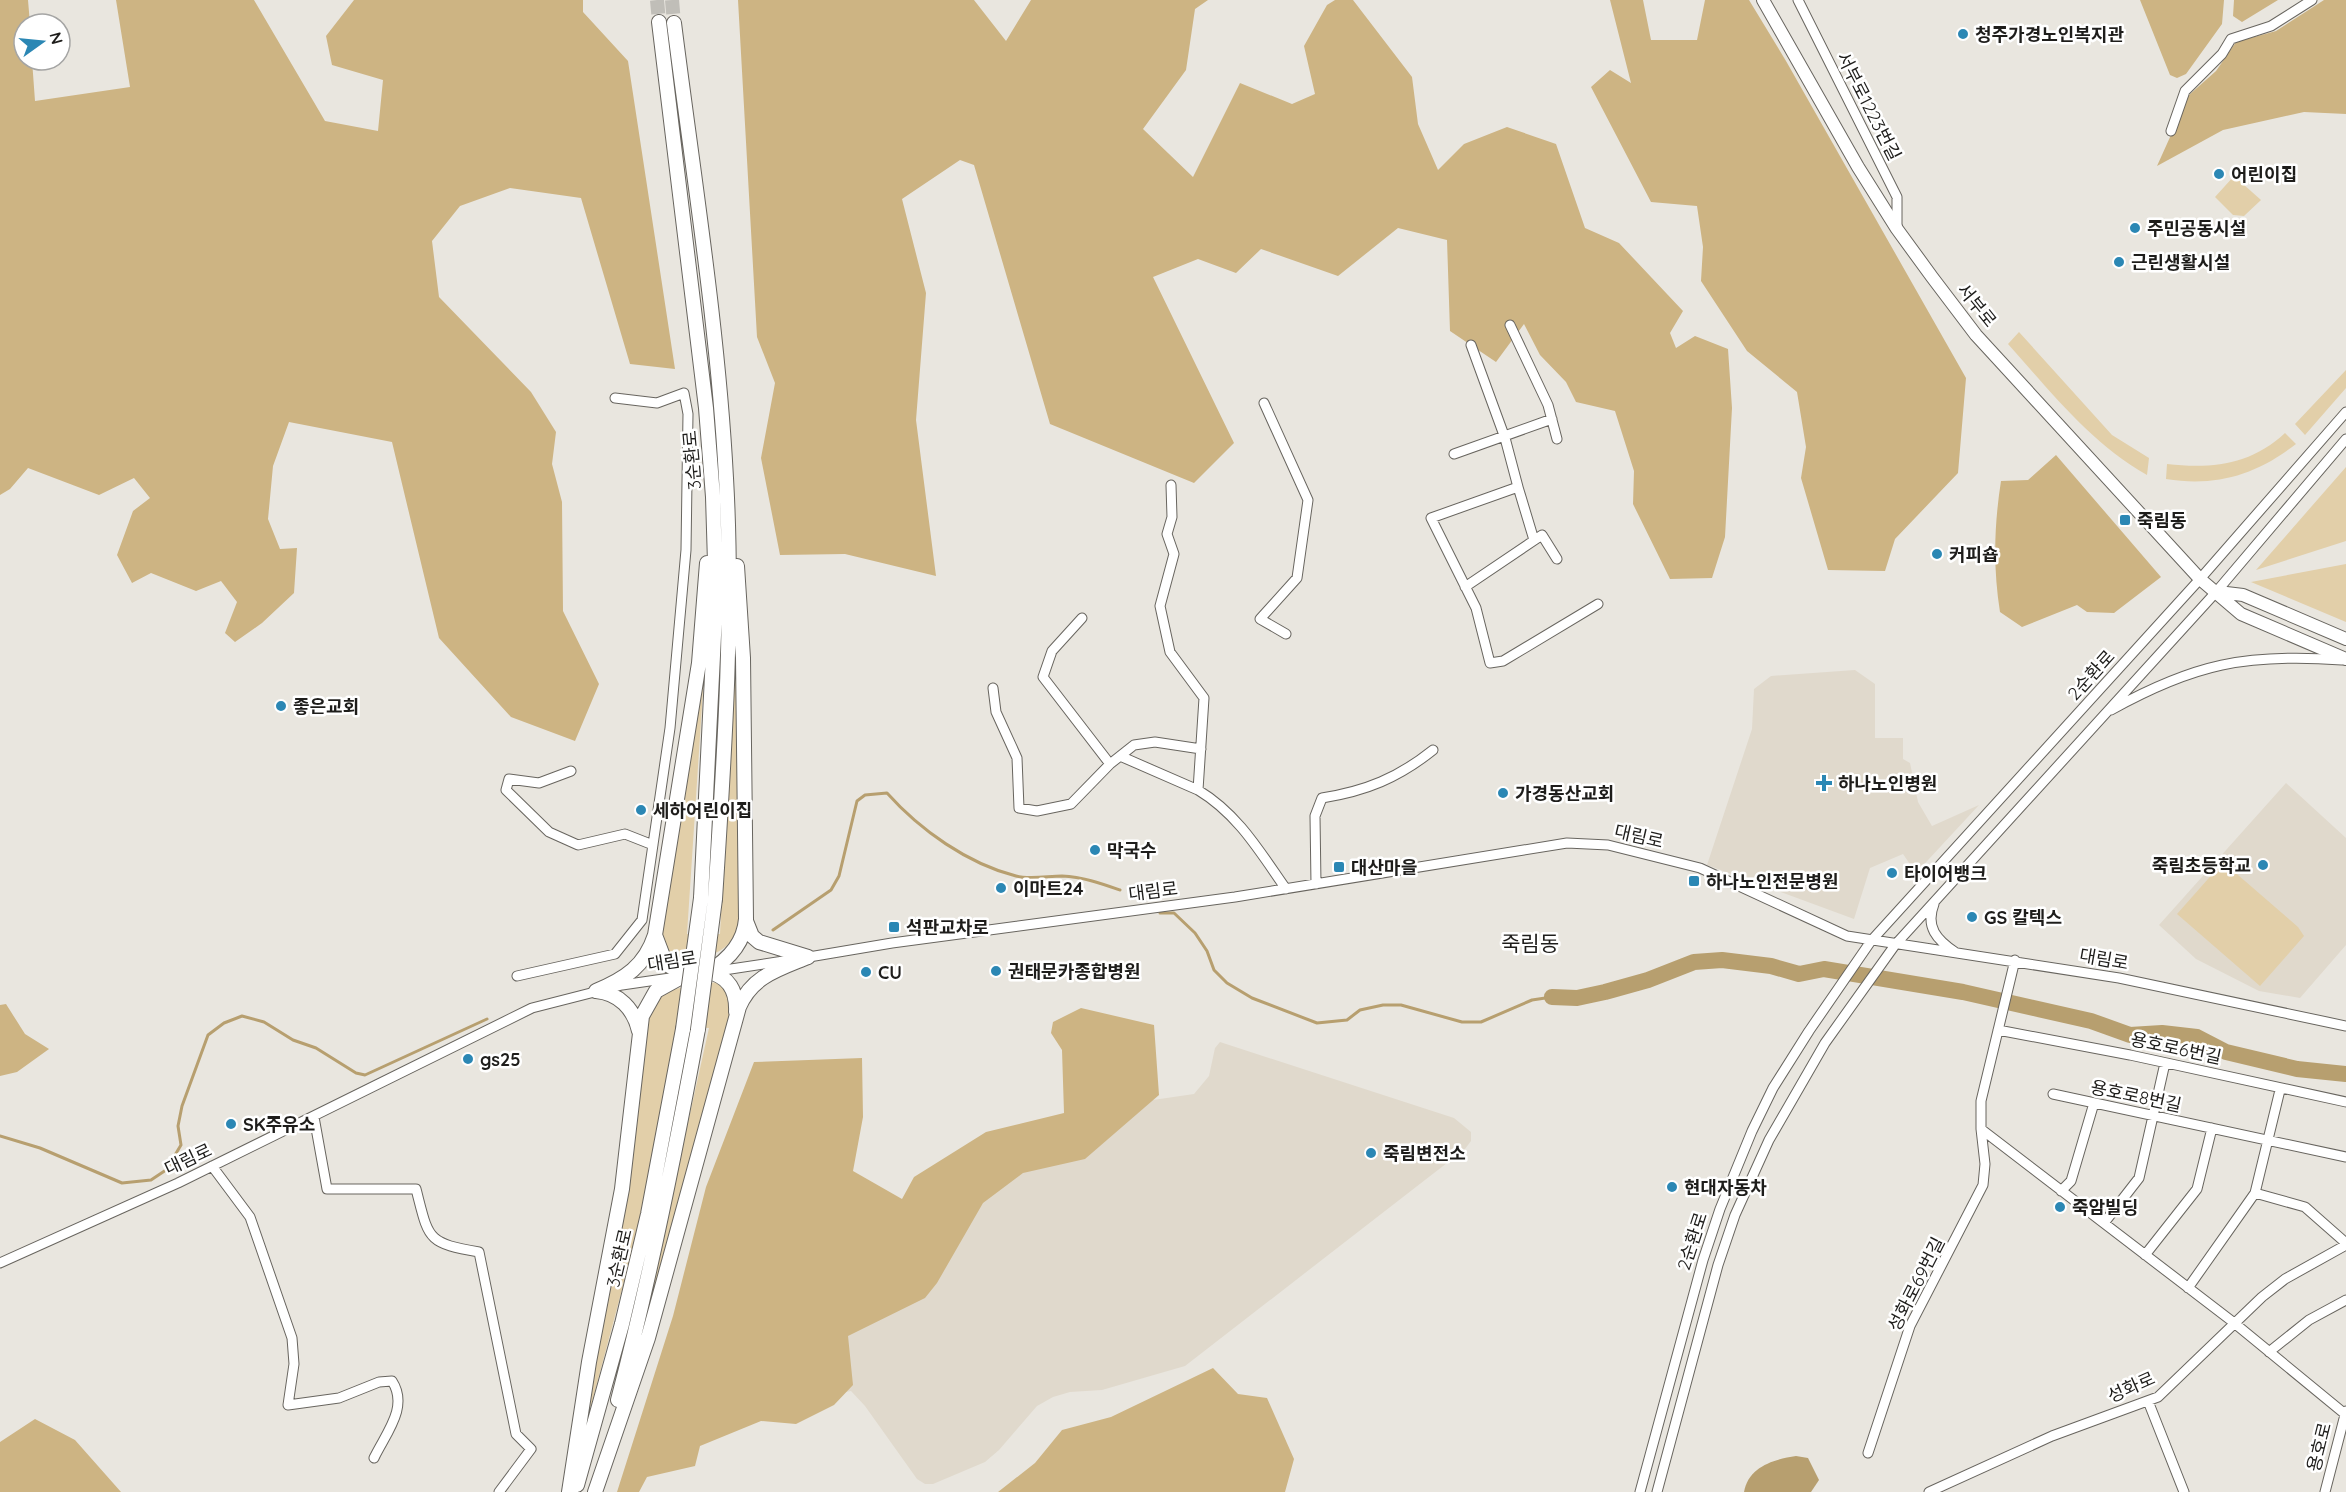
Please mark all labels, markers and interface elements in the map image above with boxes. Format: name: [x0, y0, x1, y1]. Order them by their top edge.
north arrow: [12, 12, 72, 72]
place label: 청주가경노인복지관: [1975, 23, 2124, 46]
marker: 청주가경노인복지관: [1956, 27, 1970, 41]
text: N: [45, 30, 68, 46]
street label: 서부로1223번길: [1832, 48, 1906, 164]
place label: 어린이집: [2231, 163, 2297, 186]
marker: 어린이집: [2212, 167, 2226, 181]
place label: 주민공동시설: [2147, 217, 2246, 240]
marker: 주민공동시설: [2128, 221, 2142, 235]
place label: 근린생활시설: [2131, 251, 2230, 274]
marker: 근린생활시설: [2112, 255, 2126, 269]
street label: 서부로: [1952, 278, 2002, 332]
street label: 3순환로: [678, 430, 706, 490]
place label: 죽림동: [2137, 509, 2187, 532]
marker: 죽림동: [2118, 513, 2132, 527]
place label: 커피숍: [1949, 543, 1999, 566]
marker: 커피숍: [1930, 547, 1944, 561]
street label: 2순환로: [2062, 645, 2120, 705]
place label: 좋은교회: [293, 695, 359, 718]
marker: 좋은교회: [274, 699, 288, 713]
place label: 하나노인병원: [1838, 772, 1937, 795]
marker: 하나노인병원: [1815, 774, 1833, 792]
place label: 가경동산교회: [1515, 782, 1614, 805]
marker: 가경동산교회: [1496, 786, 1510, 800]
place label: 세하어린이집: [653, 799, 752, 822]
marker: 세하어린이집: [634, 803, 648, 817]
street label: 대림로: [1612, 819, 1666, 853]
place label: 막국수: [1107, 839, 1157, 862]
marker: 막국수: [1088, 843, 1102, 857]
place label: 죽림초등학교: [2152, 854, 2251, 877]
place label: 대산마을: [1351, 856, 1417, 879]
marker: 죽림초등학교: [2256, 858, 2270, 872]
marker: 대산마을: [1332, 860, 1346, 874]
place label: 타이어뱅크: [1904, 862, 1987, 885]
marker: 타이어뱅크: [1885, 866, 1899, 880]
place label: 하나노인전문병원: [1706, 870, 1838, 893]
marker: 하나노인전문병원: [1687, 874, 1701, 888]
place label: 이마트24: [1013, 877, 1084, 900]
street label: 대림로: [1127, 877, 1179, 905]
marker: 이마트24: [994, 881, 1008, 895]
place label: GS 칼텍스: [1984, 906, 2062, 929]
marker: GS 칼텍스: [1965, 910, 1979, 924]
place label: 석판교차로: [906, 916, 989, 939]
marker: 석판교차로: [887, 920, 901, 934]
district label: 죽림동: [1501, 930, 1559, 956]
street label: 대림로: [2078, 943, 2130, 975]
street label: 대림로: [646, 946, 698, 976]
place label: 권태문카종합병원: [1008, 960, 1140, 983]
place label: CU: [878, 961, 902, 984]
marker: 권태문카종합병원: [989, 964, 1003, 978]
marker: CU: [859, 965, 873, 979]
street label: 용호로6번길: [2128, 1027, 2224, 1069]
place label: gs25: [480, 1048, 521, 1071]
marker: gs25: [461, 1052, 475, 1066]
street label: 용호로8번길: [2088, 1075, 2184, 1117]
place label: SK주유소: [243, 1113, 315, 1136]
marker: SK주유소: [224, 1117, 238, 1131]
street label: 대림로: [161, 1138, 215, 1180]
place label: 죽림변전소: [1383, 1142, 1466, 1165]
marker: 죽림변전소: [1364, 1146, 1378, 1160]
place label: 현대자동차: [1684, 1176, 1767, 1199]
marker: 현대자동차: [1665, 1180, 1679, 1194]
place label: 죽암빌딩: [2072, 1196, 2138, 1219]
marker: 죽암빌딩: [2053, 1200, 2067, 1214]
street label: 2순환로: [1672, 1209, 1712, 1273]
street label: 3순환로: [601, 1227, 637, 1289]
street label: 성화로69번길: [1882, 1233, 1950, 1335]
street label: 성화로: [2104, 1366, 2158, 1408]
street label: 용호로: [2302, 1420, 2336, 1474]

